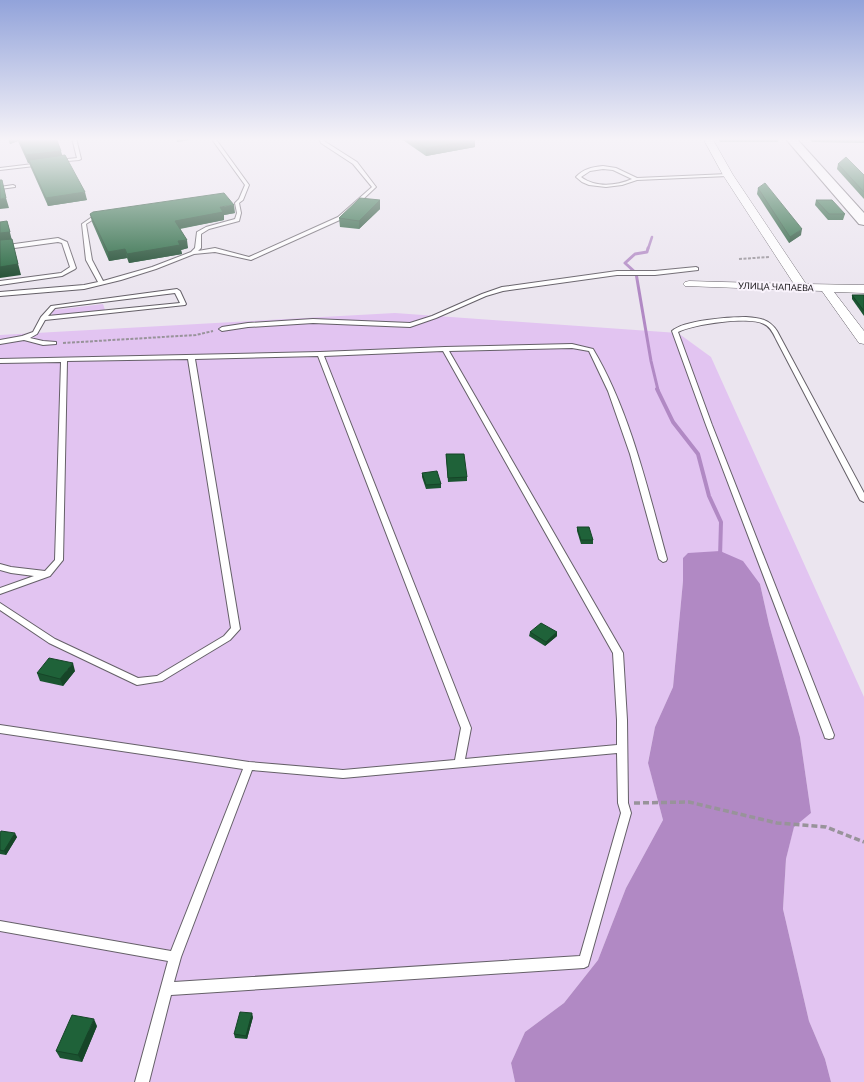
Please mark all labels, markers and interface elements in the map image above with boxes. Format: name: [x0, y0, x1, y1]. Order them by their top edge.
street label: УЛИЦА ЧАПАЕВА: [738, 280, 815, 293]

